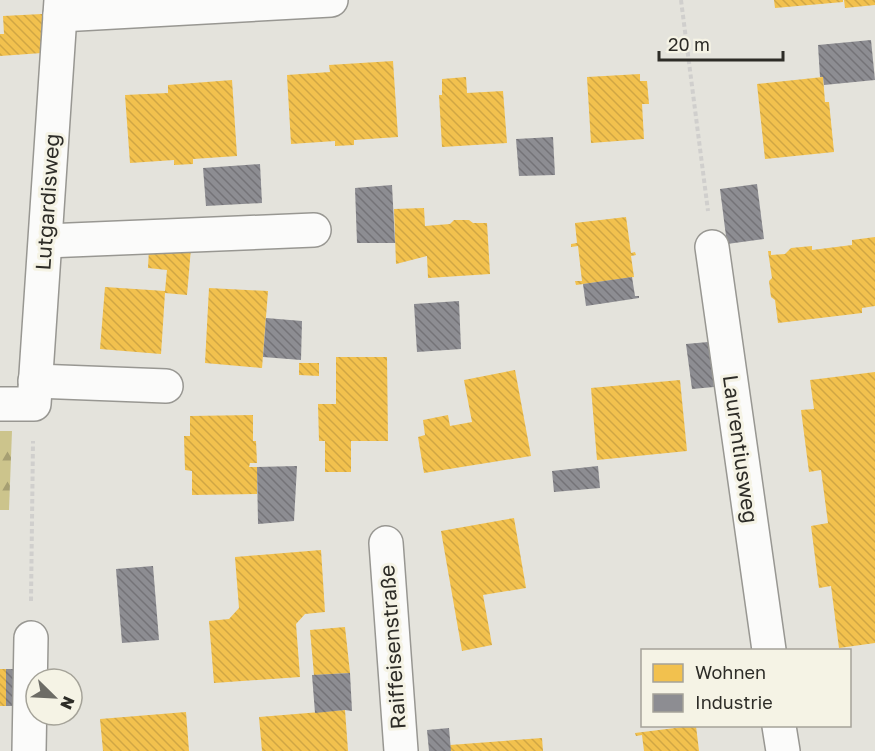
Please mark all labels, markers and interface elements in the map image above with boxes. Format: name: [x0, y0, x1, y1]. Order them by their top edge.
scale bar: [659, 24, 784, 62]
text: 20 m: [668, 33, 710, 55]
street label: Lutgardisweg: [29, 133, 65, 271]
street label: Laurentiusweg: [718, 373, 764, 525]
street label: Raiffeisenstraße: [373, 564, 411, 730]
legend: [641, 649, 851, 727]
text: Wohnen: [695, 661, 766, 683]
north arrow: [24, 667, 84, 727]
text: Industrie: [695, 691, 773, 713]
text: N: [56, 693, 79, 713]

